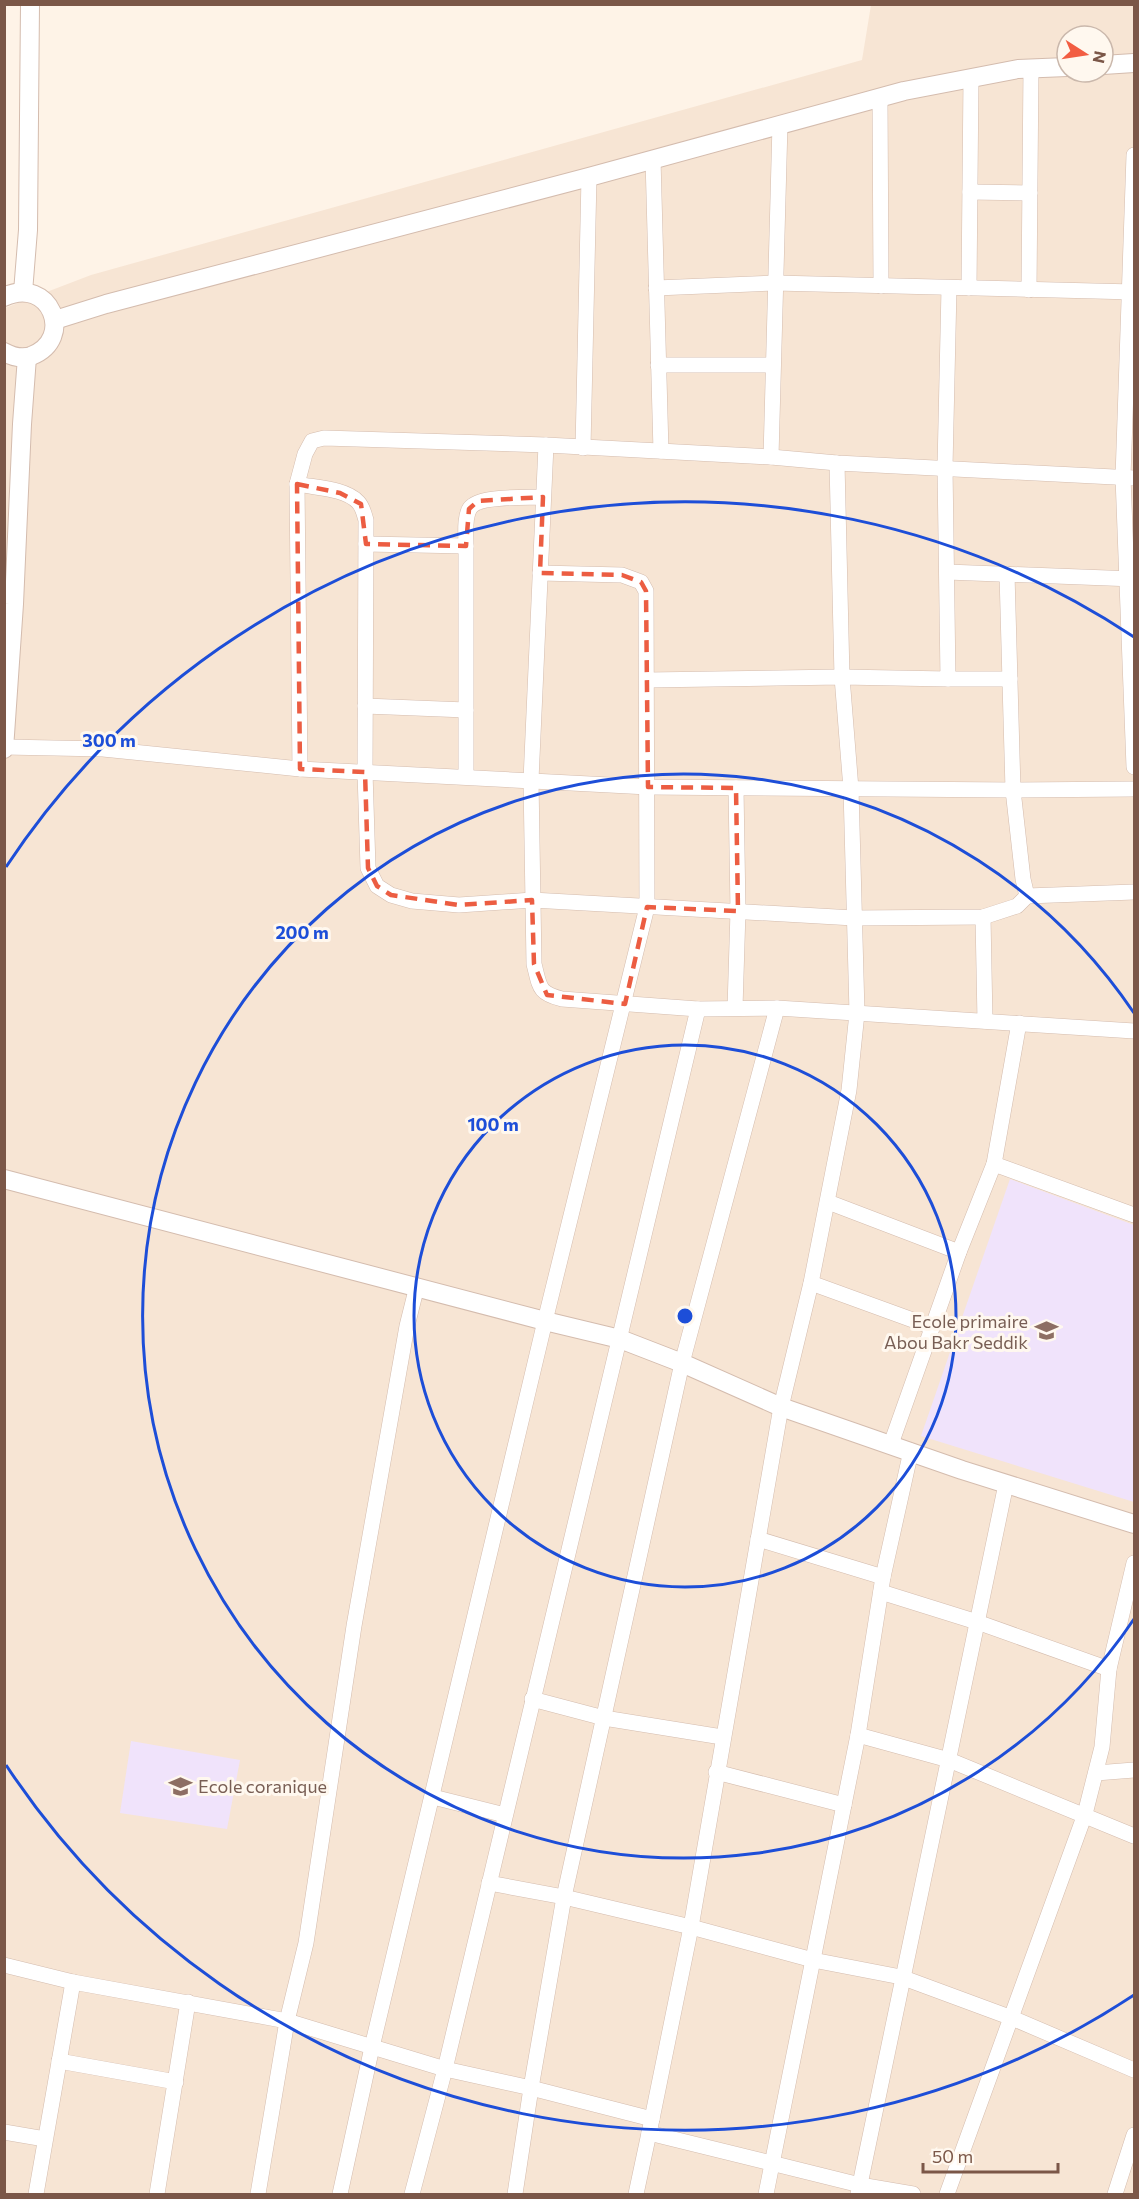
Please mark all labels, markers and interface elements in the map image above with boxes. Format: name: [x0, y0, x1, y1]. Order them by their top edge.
north arrow: [1055, 24, 1115, 84]
text: N: [1090, 49, 1111, 65]
text: 300 m: [82, 729, 136, 751]
text: 200 m: [275, 921, 329, 943]
text: 100 m: [467, 1113, 519, 1135]
centre of rings: [675, 1306, 695, 1326]
place label: Ecole primaire Abou Bakr Seddik: [884, 1310, 1028, 1353]
school or university icon: Ecole primaire Abou Bakr Seddik: [1033, 1318, 1059, 1344]
school or university icon: Ecole coranique: [167, 1773, 193, 1799]
place label: Ecole coranique: [198, 1775, 327, 1797]
scale bar: [923, 2136, 1058, 2174]
text: 50 m: [932, 2145, 973, 2167]

